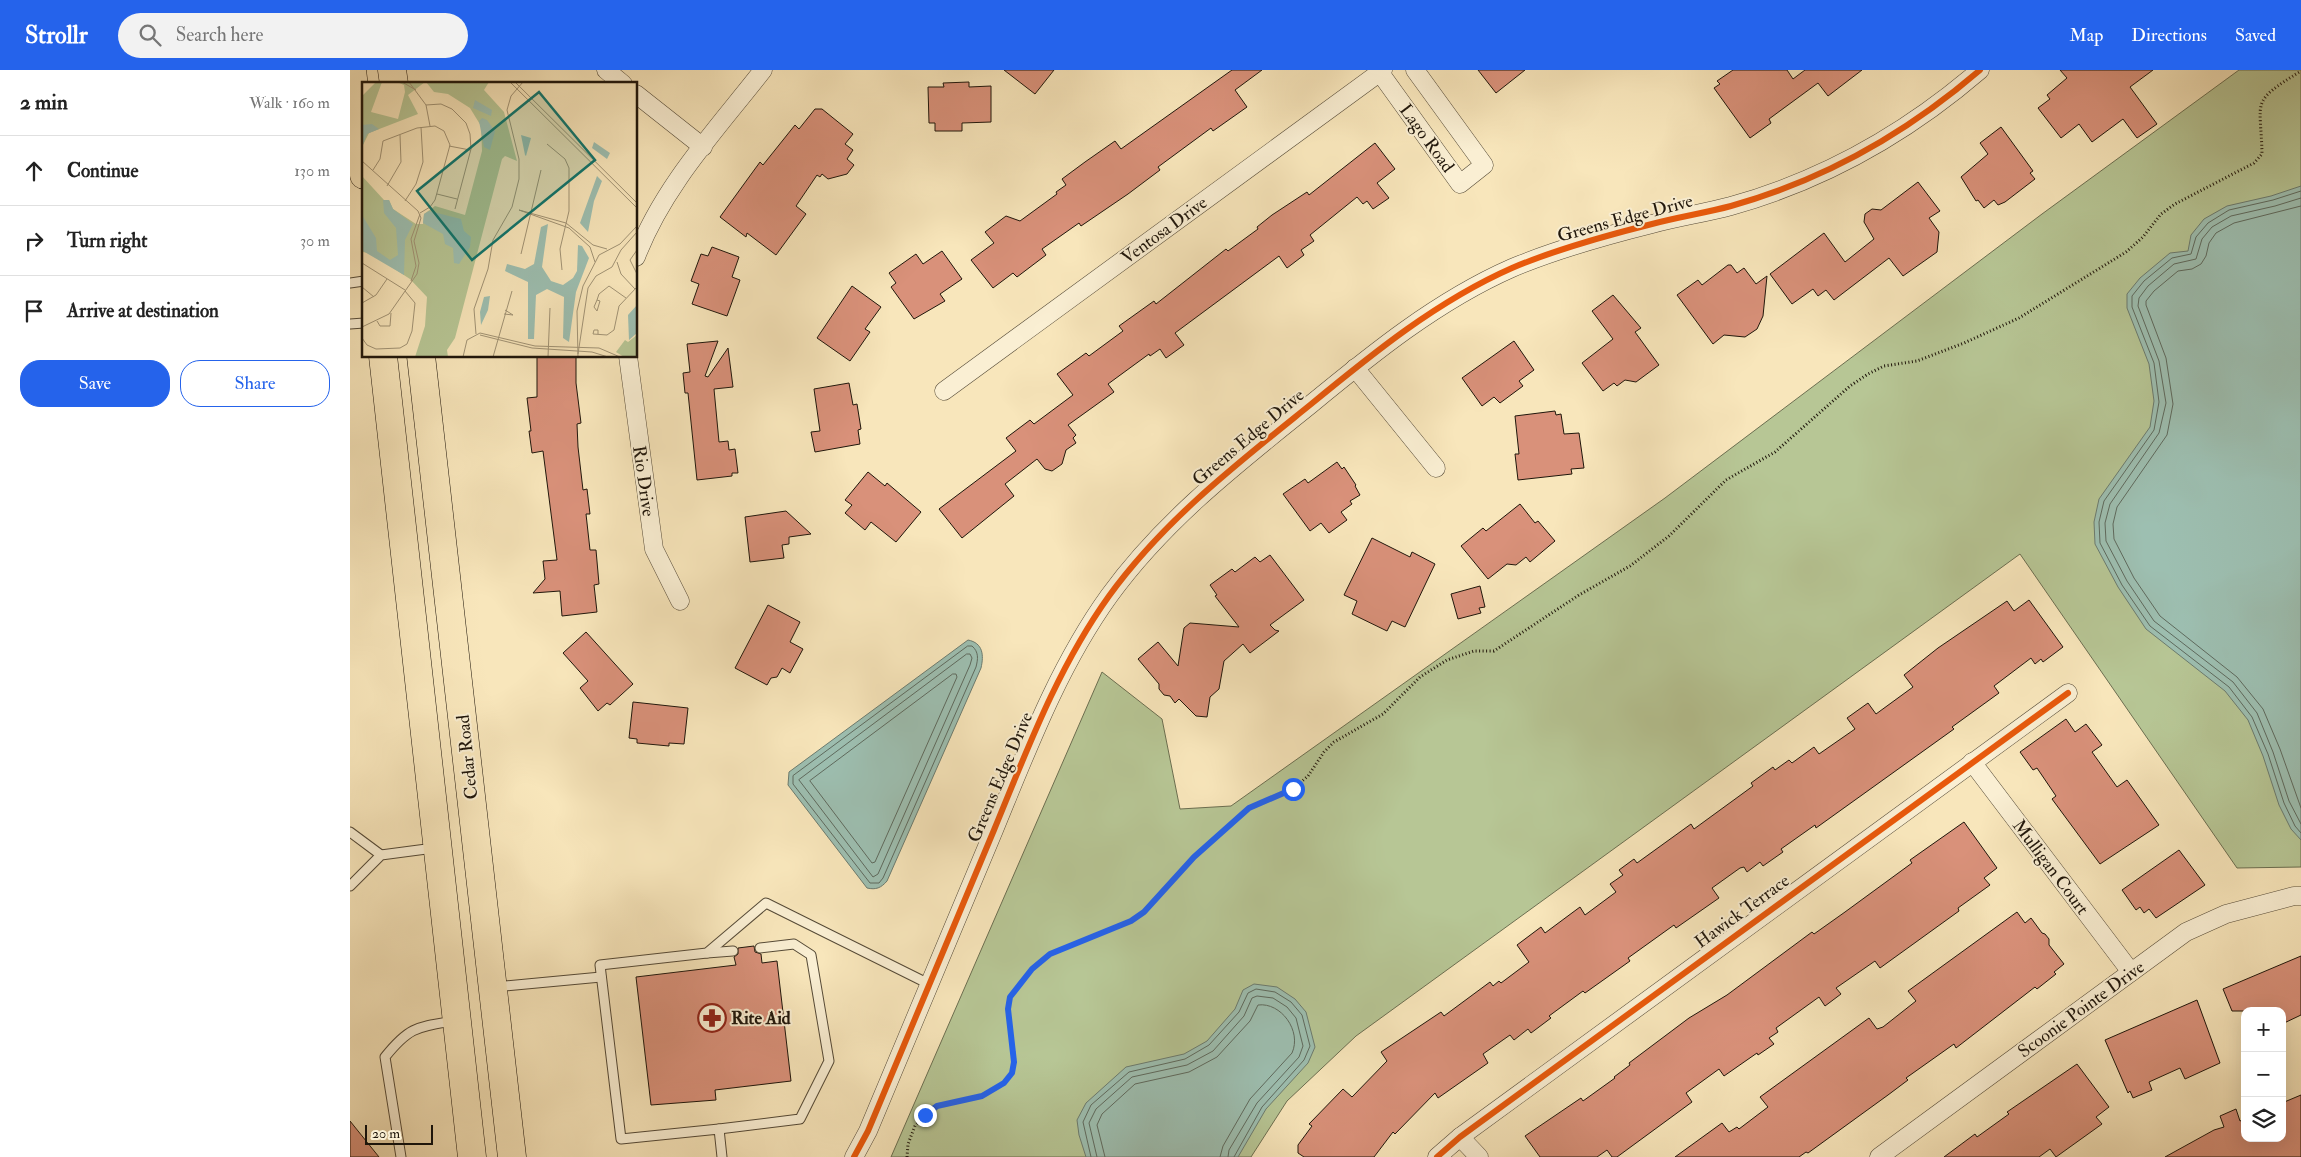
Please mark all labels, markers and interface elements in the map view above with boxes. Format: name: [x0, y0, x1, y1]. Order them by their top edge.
search box: [118, 13, 468, 58]
text: Strollr: [25, 20, 88, 51]
icon: search: [136, 21, 164, 49]
text: Search here: [176, 23, 264, 47]
text: Map: [2070, 24, 2103, 47]
text: Directions: [2131, 24, 2207, 47]
text: Saved: [2235, 24, 2276, 47]
inset map: [362, 82, 638, 358]
text: 2 min: [20, 89, 68, 116]
text: Walk · 160 m: [249, 93, 330, 113]
street label: Lago Road: [1394, 99, 1459, 177]
icon: ahead: [20, 157, 48, 185]
text: Continue: [67, 159, 138, 183]
text: 130 m: [294, 161, 330, 181]
street label: Greens Edge Drive: [1555, 189, 1696, 248]
street label: Ventosa Drive: [1117, 191, 1212, 269]
icon: right: [20, 227, 48, 255]
text: Turn right: [67, 229, 147, 253]
text: 30 m: [300, 231, 330, 251]
icon: arrive: [20, 297, 48, 325]
text: Arrive at destination: [67, 299, 219, 323]
button: Save: [20, 360, 170, 407]
button: Share: [180, 360, 330, 407]
street label: Greens Edge Drive: [1188, 384, 1309, 491]
street label: Rio Drive: [627, 444, 660, 518]
street label: Greens Edge Drive: [963, 708, 1038, 846]
street label: Cedar Road: [452, 713, 483, 800]
route start: [1282, 778, 1305, 801]
street label: Mulligan Court: [2007, 815, 2094, 920]
street label: Hawick Terrace: [1690, 869, 1795, 954]
street label: Scoonie Pointe Drive: [2014, 956, 2149, 1063]
pharmacy icon: Rite Aid: [697, 1003, 727, 1033]
place label: Rite Aid: [731, 1007, 791, 1030]
map controls: [2241, 1007, 2286, 1142]
button: +: [2241, 1007, 2286, 1052]
button: −: [2241, 1052, 2286, 1097]
button: layers: [2241, 1097, 2286, 1142]
route end: [914, 1104, 937, 1127]
scale bar: [365, 1122, 432, 1145]
text: 20 m: [372, 1125, 400, 1142]

